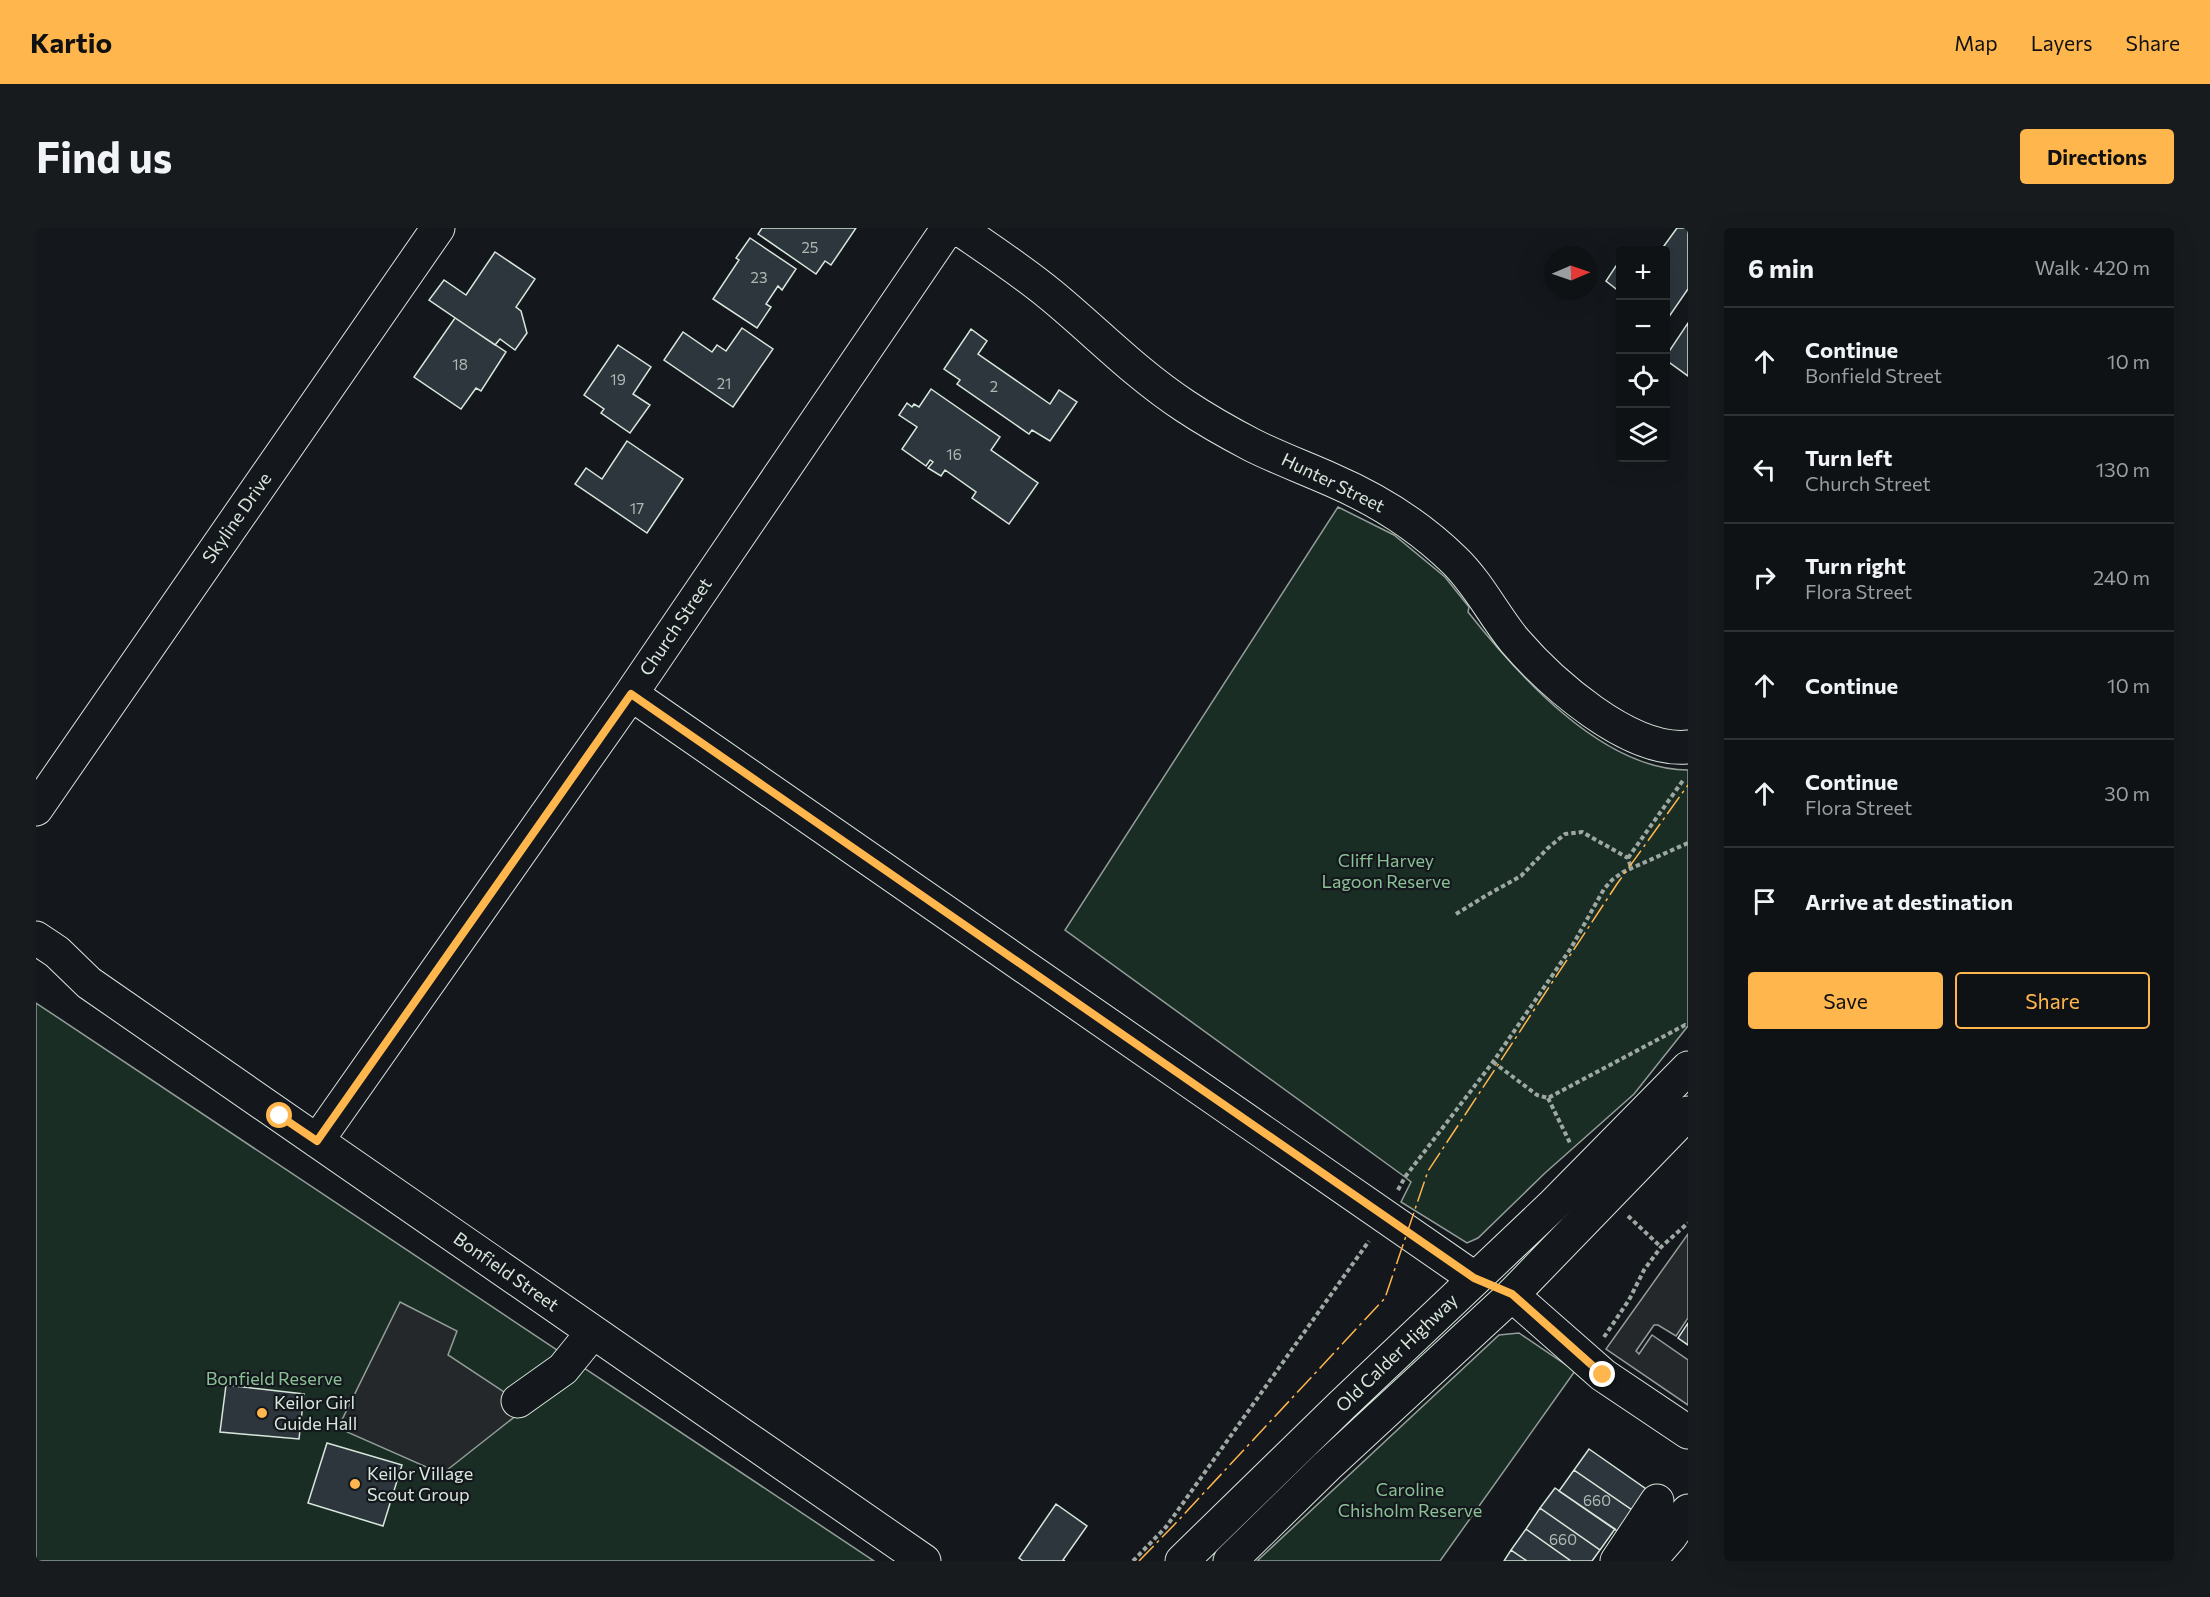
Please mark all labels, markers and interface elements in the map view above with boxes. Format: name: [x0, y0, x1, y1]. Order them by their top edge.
text: Kartio: [30, 25, 112, 59]
text: Map: [1954, 30, 1998, 55]
text: Layers: [2031, 30, 2093, 55]
text: Share: [2126, 30, 2180, 55]
button: Directions: [2020, 129, 2174, 184]
text: Find us: [36, 130, 172, 182]
house number: 25: [802, 238, 818, 256]
north arrow: [1544, 246, 1598, 300]
map controls: [1616, 246, 1670, 462]
button: +: [1616, 246, 1670, 300]
text: 6 min: [1748, 252, 1814, 283]
text: Walk · 420 m: [2035, 255, 2150, 279]
house number: 23: [751, 268, 767, 286]
button: −: [1616, 300, 1670, 354]
text: Continue: [1805, 336, 1898, 363]
icon: ahead: [1748, 345, 1781, 378]
text: 10 m: [2107, 349, 2150, 373]
button: locate: [1616, 354, 1670, 408]
house number: 18: [452, 355, 468, 373]
text: Bonfield Street: [1805, 363, 1942, 387]
house number: 19: [610, 370, 626, 388]
house number: 21: [717, 374, 731, 392]
house number: 2: [990, 377, 998, 395]
button: layers: [1616, 408, 1670, 462]
text: Turn left: [1805, 444, 1892, 471]
house number: 16: [946, 445, 962, 463]
street label: Hunter Street: [1278, 448, 1389, 517]
icon: left: [1748, 453, 1781, 486]
text: 130 m: [2096, 457, 2150, 481]
street label: Skyline Drive: [197, 468, 275, 567]
text: Church Street: [1805, 471, 1931, 495]
house number: 17: [630, 499, 644, 517]
text: Turn right: [1805, 552, 1906, 579]
icon: right: [1748, 561, 1781, 594]
text: 240 m: [2093, 565, 2150, 589]
street label: Church Street: [634, 573, 716, 679]
text: Flora Street: [1805, 579, 1912, 603]
icon: ahead: [1748, 669, 1781, 702]
text: Continue: [1805, 672, 1898, 699]
text: 10 m: [2107, 673, 2150, 697]
text: Continue: [1805, 768, 1898, 795]
icon: ahead: [1748, 777, 1781, 810]
text: 30 m: [2104, 781, 2150, 805]
text: Flora Street: [1805, 795, 1912, 819]
park label: Cliff Harvey Lagoon Reserve: [1322, 849, 1450, 892]
icon: arrive: [1748, 885, 1781, 918]
text: Arrive at destination: [1805, 888, 2013, 915]
button: Save: [1748, 972, 1943, 1029]
button: Share: [1955, 972, 2150, 1029]
route start: [266, 1102, 292, 1128]
street label: Bonfield Street: [450, 1227, 563, 1316]
street label: Old Calder Highway: [1331, 1289, 1462, 1416]
route end: [1589, 1361, 1615, 1387]
park label: Bonfield Reserve: [206, 1367, 342, 1389]
place label: Keilor Girl Guide Hall: [274, 1391, 357, 1434]
marker: Keilor Girl Guide Hall: [255, 1406, 269, 1420]
place label: Keilor Village Scout Group: [367, 1462, 473, 1505]
marker: Keilor Village Scout Group: [348, 1477, 362, 1491]
park label: Caroline Chisholm Reserve: [1338, 1478, 1482, 1521]
house number: 660: [1583, 1491, 1611, 1509]
house number: 660: [1549, 1530, 1577, 1548]

